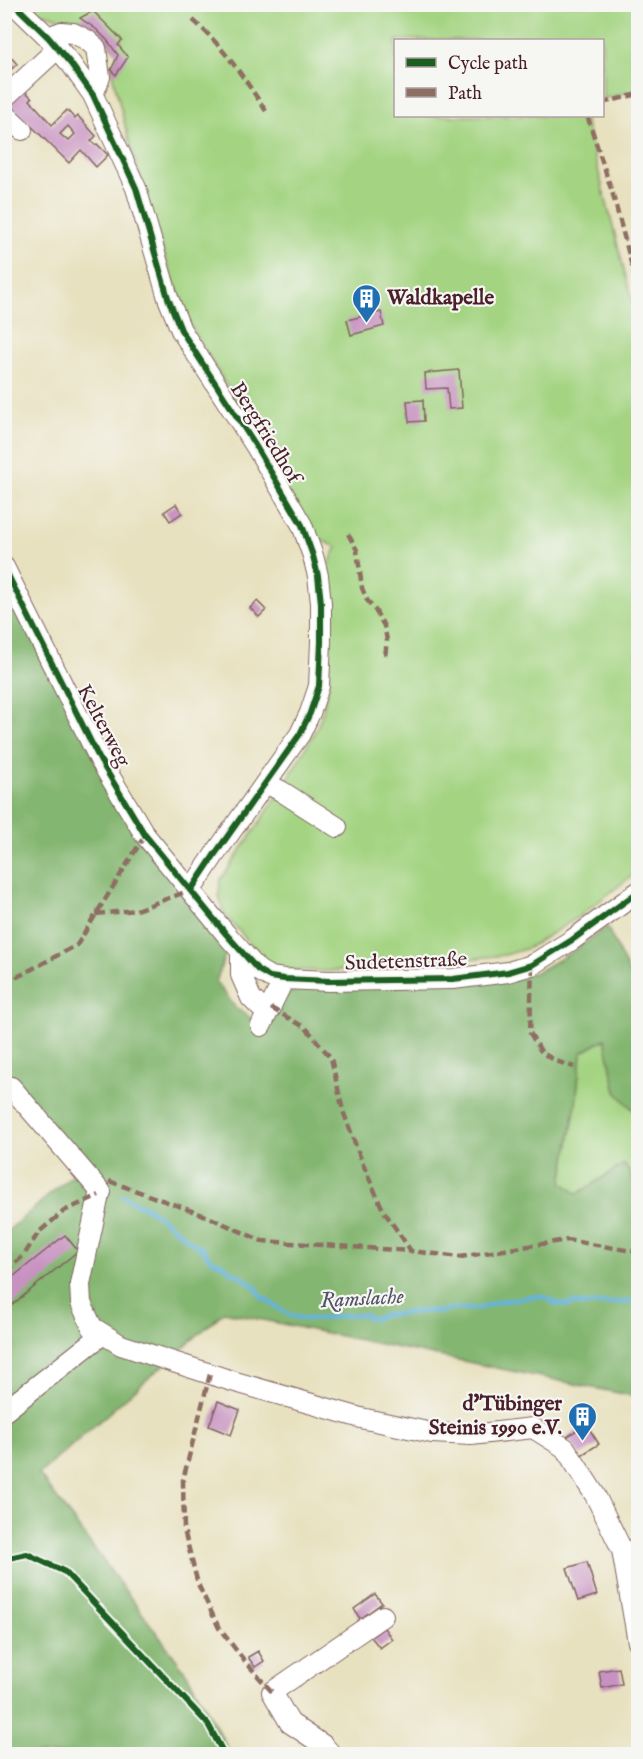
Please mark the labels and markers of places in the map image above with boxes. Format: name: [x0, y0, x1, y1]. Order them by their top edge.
building icon: Waldkapelle: [350, 282, 382, 324]
place label: Waldkapelle: [386, 285, 494, 312]
place label: d'Tübinger Steinis 1990 e.V.: [429, 1391, 562, 1442]
building icon: d'Tübinger Steinis 1990 e.V.: [567, 1400, 599, 1442]

